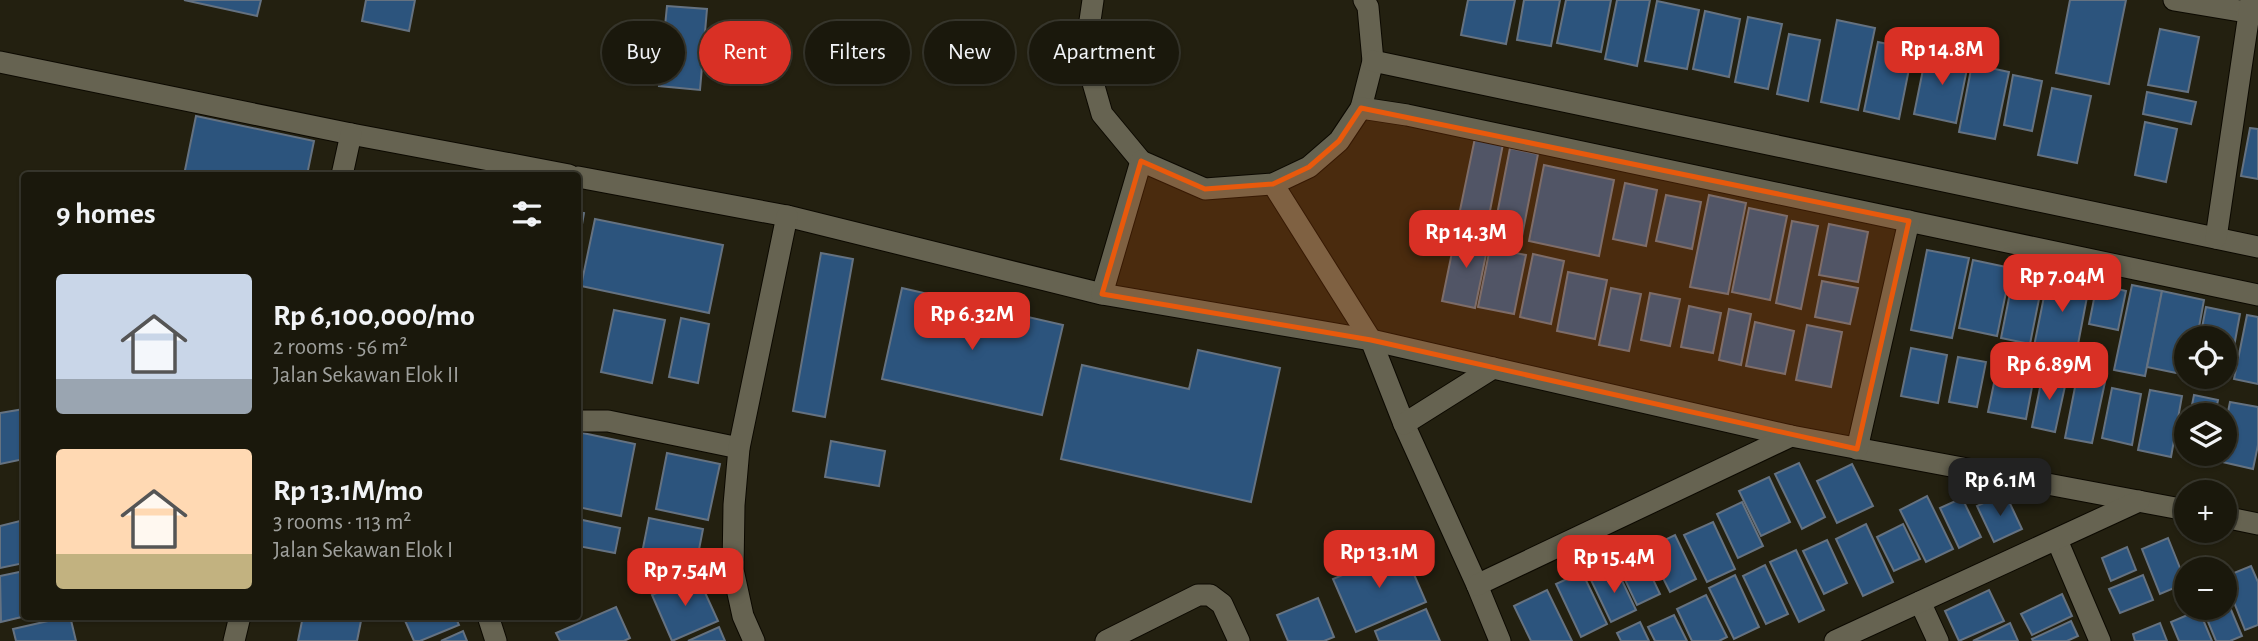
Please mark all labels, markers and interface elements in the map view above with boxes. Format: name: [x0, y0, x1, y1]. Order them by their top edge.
chip: Buy: [602, 21, 685, 84]
chip: Rent: [699, 21, 791, 84]
chip: Filters: [805, 21, 910, 84]
chip: New: [924, 21, 1015, 84]
chip: Apartment: [1029, 21, 1179, 84]
pin: Rp 14.8M: [1870, 28, 2014, 87]
text: Rp 14.8M: [1900, 38, 1984, 61]
icon: filters: [508, 195, 546, 233]
text: 9 homes: [56, 199, 156, 229]
pin: Rp 14.3M: [1394, 210, 1538, 270]
text: Rp 14.3M: [1425, 221, 1507, 244]
pin: Rp 7.04M: [1990, 254, 2134, 314]
text: Rp 7.04M: [2019, 265, 2105, 288]
pin: Rp 6.32M: [900, 292, 1044, 352]
text: Rp 6,100,000/mo: [273, 301, 475, 331]
icon: home: [112, 302, 196, 386]
text: Rp 6.32M: [930, 303, 1014, 326]
map controls: [2174, 326, 2237, 620]
button: locate: [2174, 326, 2237, 389]
text: 2 rooms · 56 m²: [273, 336, 407, 359]
pin: Rp 6.89M: [1977, 342, 2121, 402]
text: Rp 6.89M: [2006, 353, 2092, 376]
text: Jalan Sekawan Elok II: [273, 364, 459, 387]
button: layers: [2174, 403, 2237, 466]
pin: Rp 6.1M: [1935, 458, 2065, 518]
text: Rp 6.1M: [1964, 469, 2036, 492]
text: Rp 13.1M/mo: [273, 476, 423, 506]
icon: home: [112, 477, 196, 561]
button: +: [2174, 480, 2237, 543]
text: 3 rooms · 113 m²: [273, 511, 411, 534]
pin: Rp 13.1M: [1307, 530, 1451, 590]
pin: Rp 15.4M: [1542, 536, 1686, 595]
text: Jalan Sekawan Elok I: [273, 539, 453, 562]
text: Rp 13.1M: [1340, 541, 1418, 564]
text: Rp 15.4M: [1573, 546, 1655, 569]
pin: Rp 7.54M: [613, 548, 757, 608]
button: −: [2174, 557, 2237, 620]
text: Rp 7.54M: [643, 559, 727, 582]

